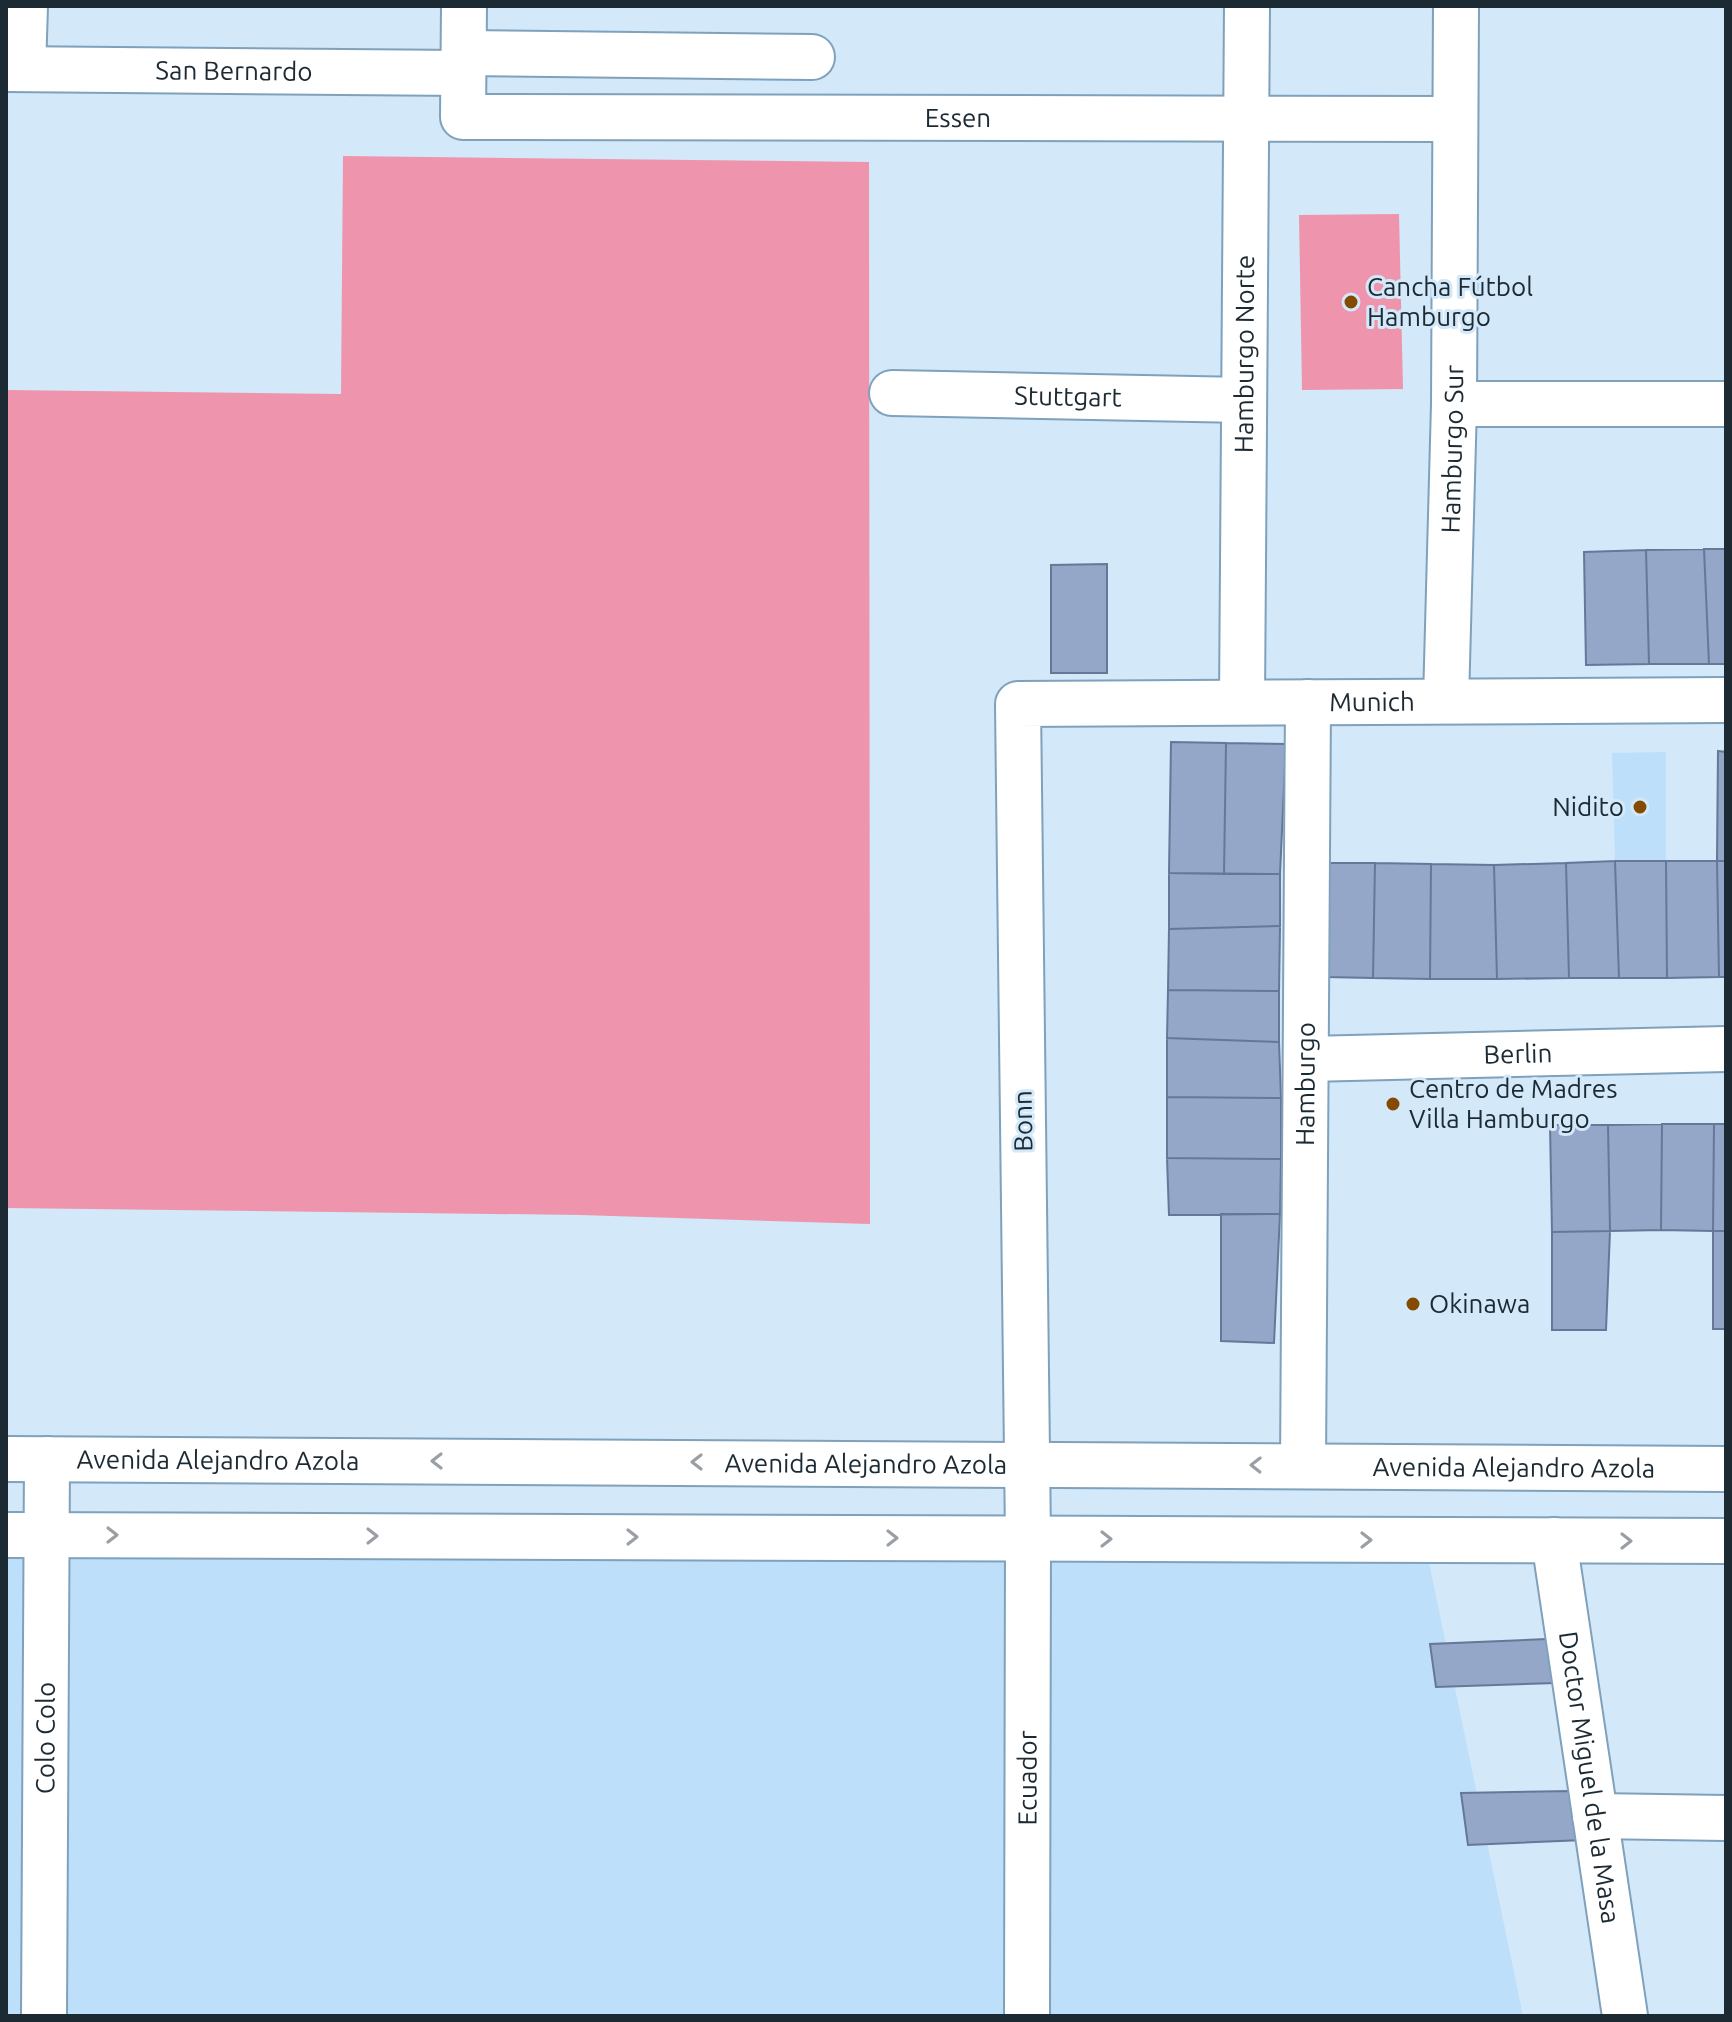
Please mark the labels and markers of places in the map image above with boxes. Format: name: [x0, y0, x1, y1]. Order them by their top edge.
place label: Cancha Fútbol Hamburgo: [1367, 272, 1533, 331]
marker: Cancha Fútbol Hamburgo: [1342, 293, 1360, 311]
place label: Nidito: [1552, 792, 1624, 821]
marker: Nidito: [1631, 798, 1649, 816]
place label: Centro de Madres Villa Hamburgo: [1409, 1074, 1617, 1133]
marker: Centro de Madres Villa Hamburgo: [1384, 1095, 1402, 1113]
place label: Okinawa: [1429, 1289, 1530, 1318]
marker: Okinawa: [1404, 1295, 1422, 1313]

